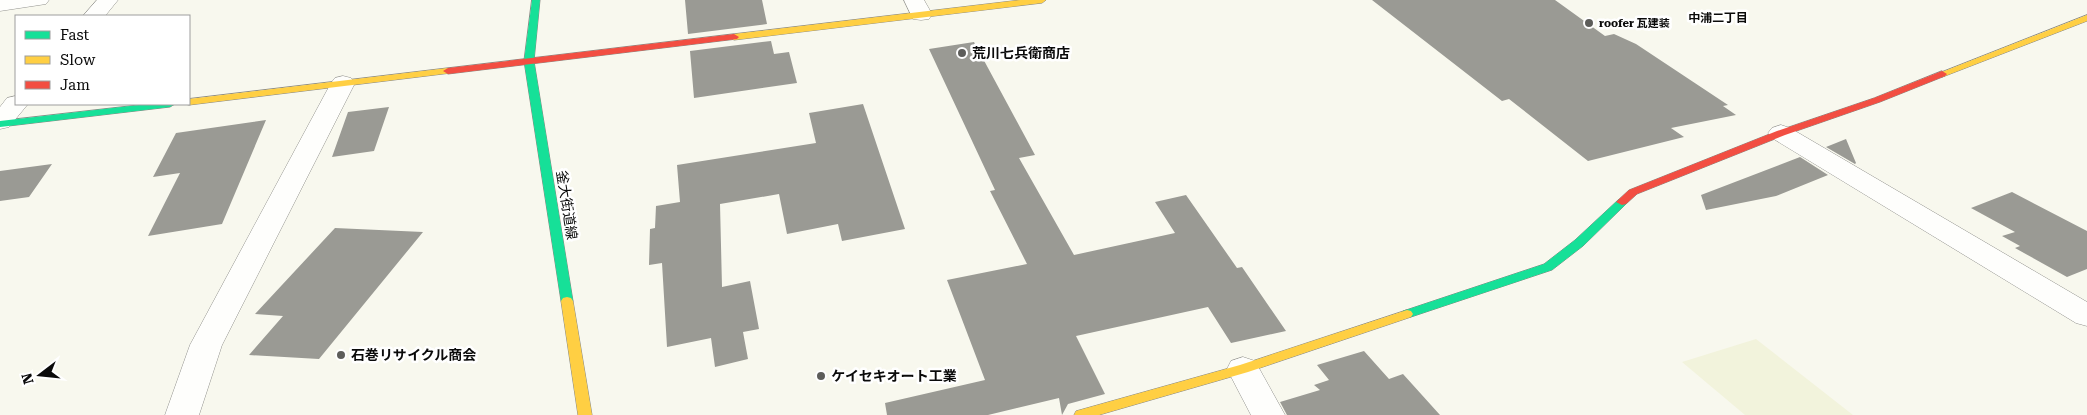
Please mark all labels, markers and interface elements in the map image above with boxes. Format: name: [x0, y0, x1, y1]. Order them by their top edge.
district label: 中浦二丁目: [1688, 11, 1748, 25]
legend: [15, 15, 190, 105]
marker: roofer 瓦建装: [1583, 17, 1595, 29]
place label: roofer 瓦建装: [1599, 17, 1670, 30]
text: Fast: [60, 26, 90, 44]
place label: 荒川七兵衛商店: [972, 45, 1070, 61]
marker: 荒川七兵衛商店: [956, 47, 968, 59]
text: Slow: [60, 51, 96, 69]
text: Jam: [60, 76, 90, 94]
street label: 釜大街道線: [554, 169, 580, 241]
place label: 石巻リサイクル商会: [351, 347, 476, 363]
marker: 石巻リサイクル商会: [335, 349, 347, 361]
north arrow: [15, 350, 65, 400]
place label: ケイセキオート工業: [831, 368, 957, 384]
marker: ケイセキオート工業: [815, 370, 827, 382]
text: N: [18, 371, 37, 386]

